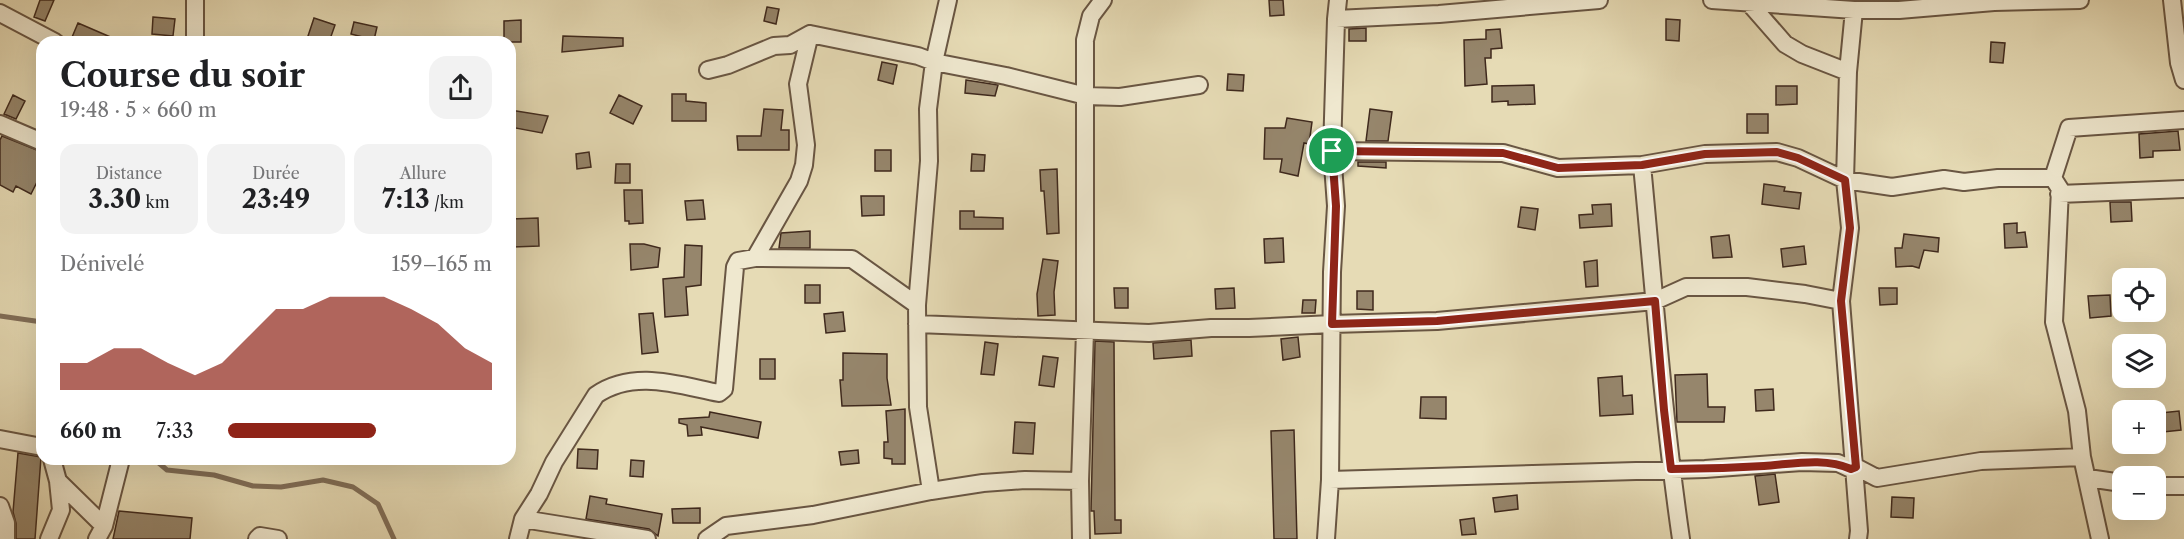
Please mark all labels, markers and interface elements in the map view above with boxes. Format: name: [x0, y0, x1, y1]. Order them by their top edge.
text: Course du soir: [60, 55, 305, 96]
button: share: [429, 56, 492, 119]
text: 19:48 · 5 × 660 m: [60, 98, 217, 122]
pin: [1306, 125, 1357, 176]
icon: arrive: [1315, 134, 1348, 167]
text: Distance: [96, 163, 162, 183]
text: Durée: [252, 163, 300, 183]
text: Allure: [400, 163, 446, 183]
text: 3.30: [88, 183, 141, 215]
text: 23:49: [242, 183, 310, 215]
text: 7:13: [382, 183, 430, 215]
text: km: [141, 192, 170, 212]
text: /km: [430, 192, 464, 212]
text: Dénivelé: [60, 252, 144, 276]
text: 159–165 m: [391, 252, 492, 276]
map controls: [2112, 268, 2166, 520]
button: locate: [2112, 268, 2166, 322]
button: layers: [2112, 334, 2166, 388]
button: +: [2112, 400, 2166, 454]
text: 660 m: [60, 419, 122, 443]
text: 7:33: [156, 419, 193, 443]
button: −: [2112, 466, 2166, 520]

